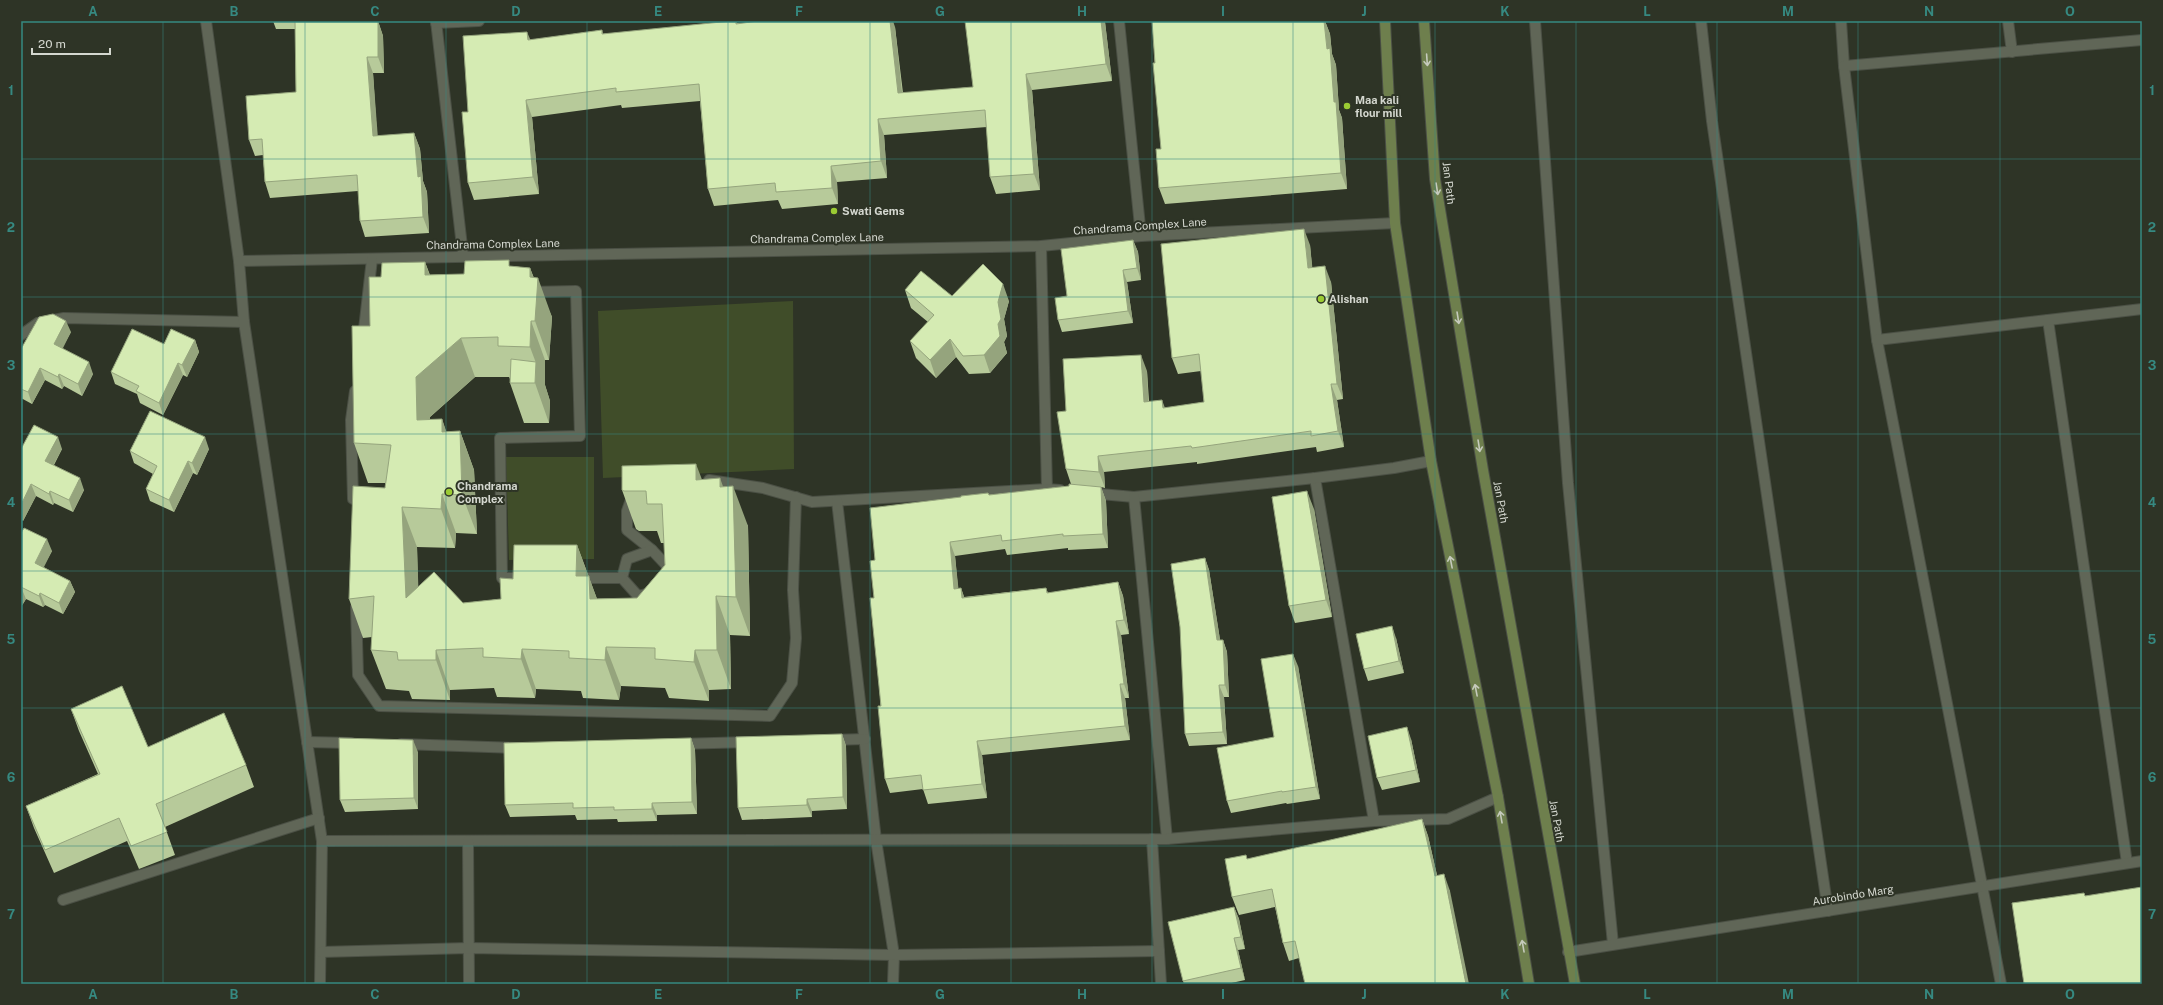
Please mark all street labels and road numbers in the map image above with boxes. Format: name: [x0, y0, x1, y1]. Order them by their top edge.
street label: Jan Path: [1440, 161, 1458, 205]
street label: Chandrama Complex Lane: [1073, 215, 1207, 237]
street label: Chandrama Complex Lane: [750, 231, 884, 245]
street label: Chandrama Complex Lane: [426, 237, 560, 251]
street label: Jan Path: [1491, 480, 1511, 524]
street label: Jan Path: [1547, 799, 1567, 843]
street label: Aurobindo Marg: [1811, 883, 1895, 907]

